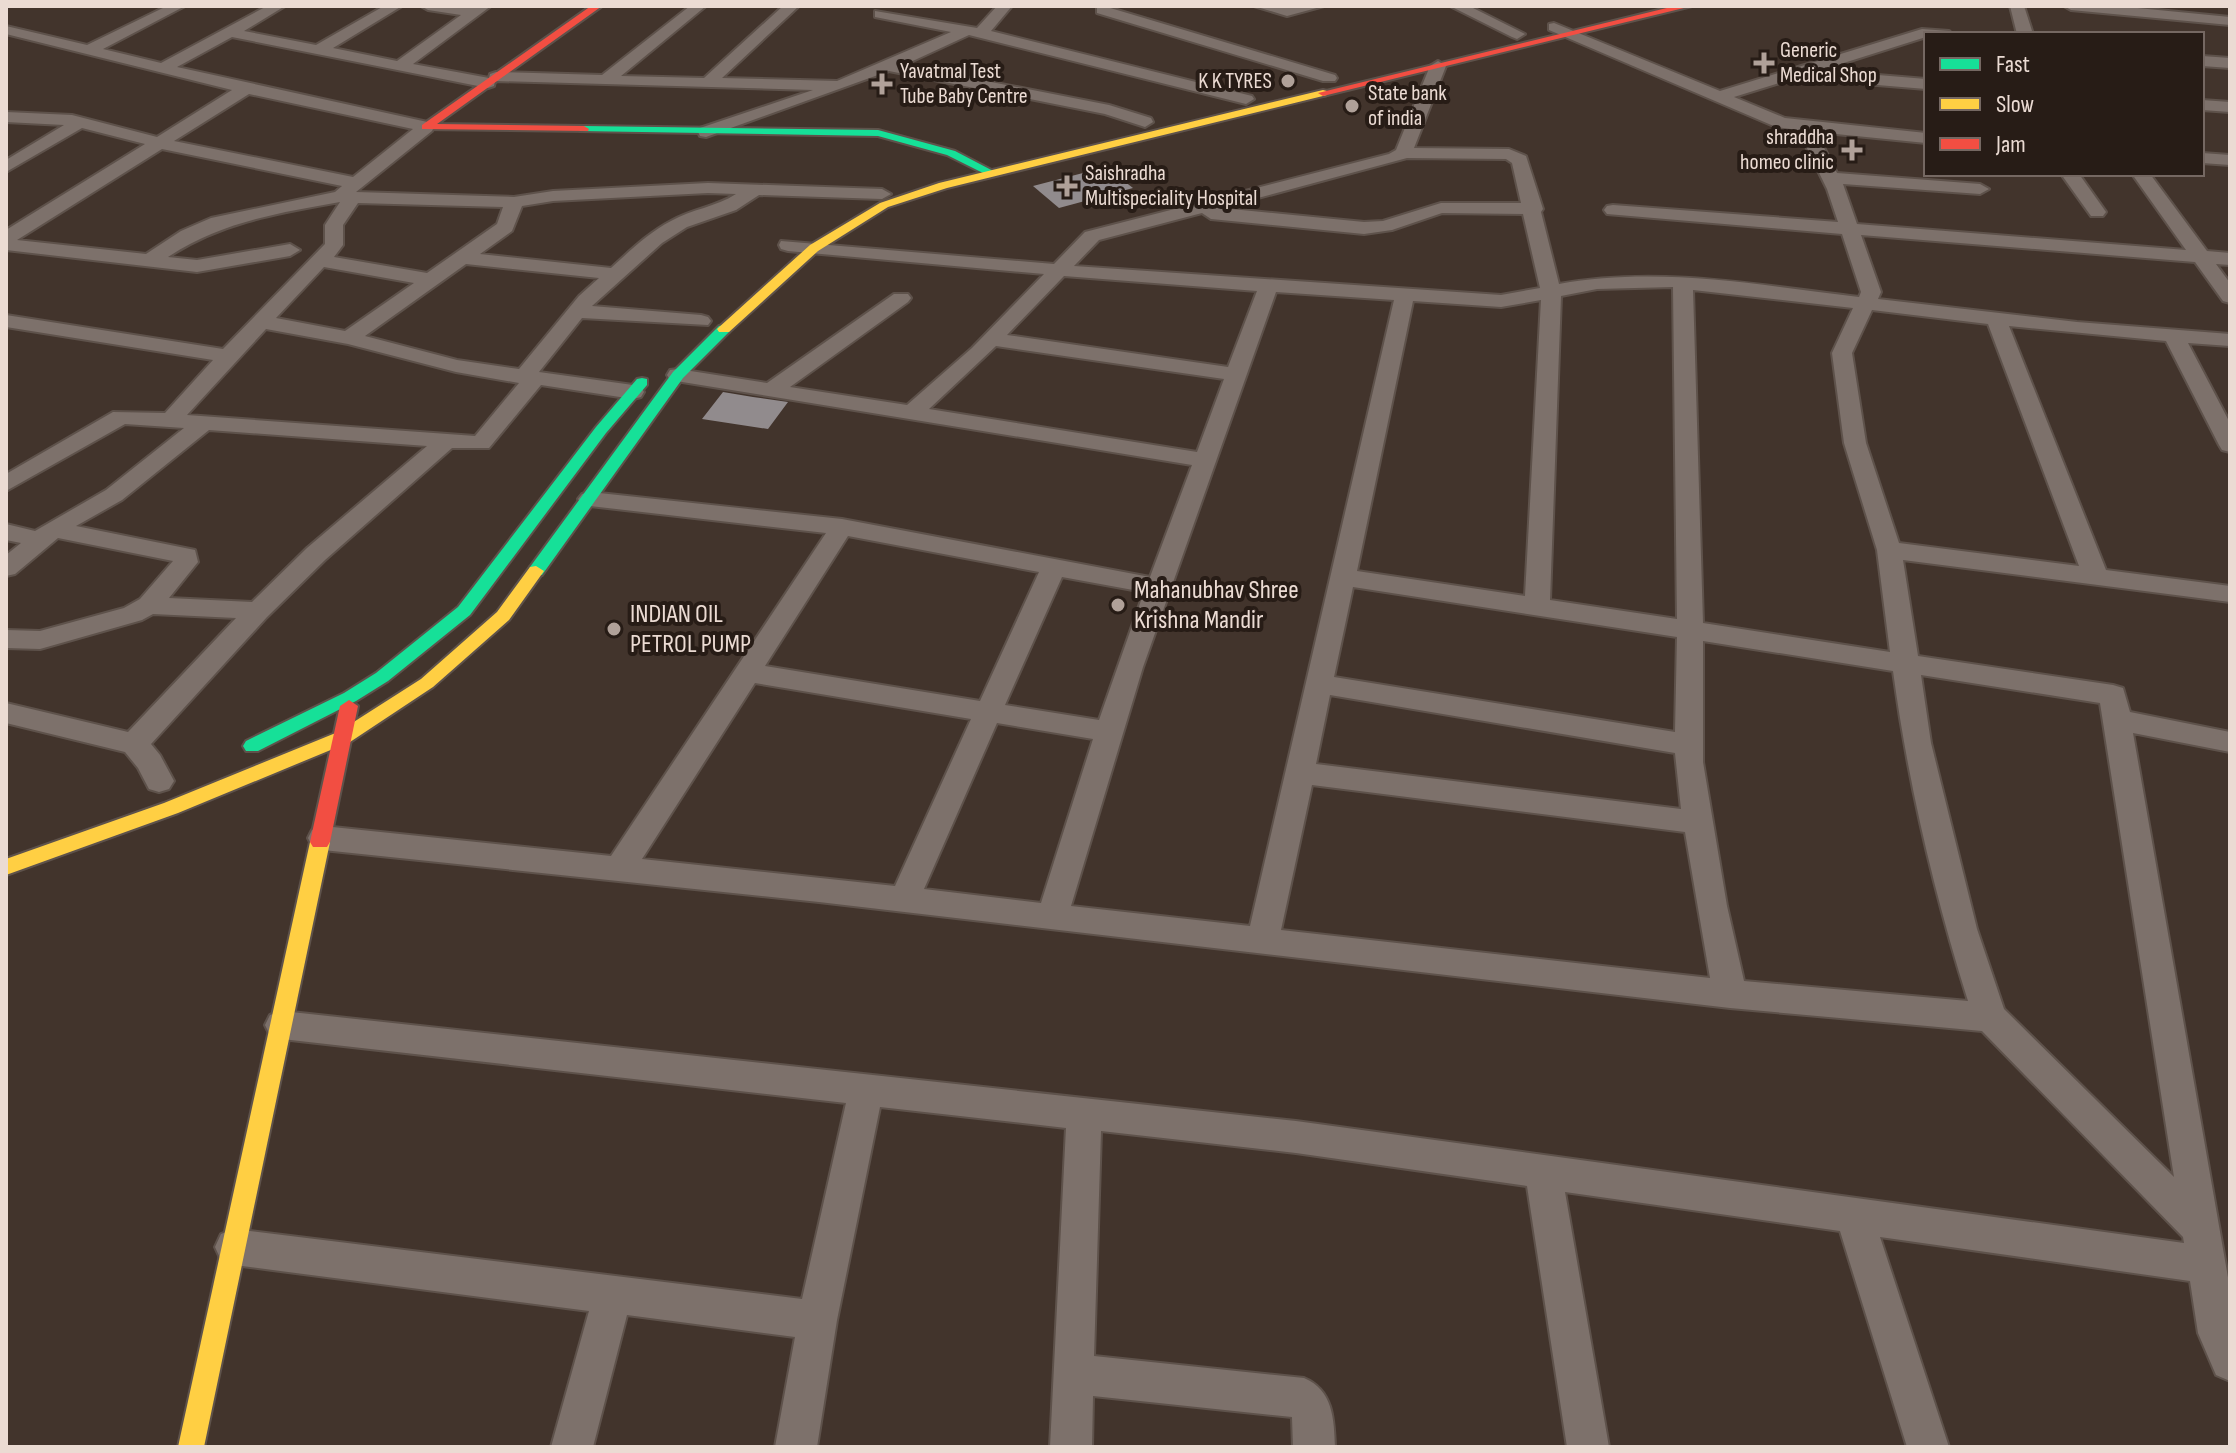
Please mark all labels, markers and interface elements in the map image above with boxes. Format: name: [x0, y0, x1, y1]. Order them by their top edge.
legend: [1924, 32, 2204, 176]
place label: Generic Medical Shop: [1780, 37, 1877, 89]
text: Fast: [1996, 50, 2030, 79]
marker: Generic Medical Shop: [1755, 54, 1773, 72]
place label: Yavatmal Test Tube Baby Centre: [900, 58, 1028, 110]
place label: K K TYRES: [1198, 68, 1272, 95]
marker: K K TYRES: [1279, 72, 1297, 90]
marker: Yavatmal Test Tube Baby Centre: [871, 73, 893, 95]
place label: State bank of india: [1368, 80, 1447, 132]
text: Slow: [1996, 90, 2034, 119]
marker: State bank of india: [1343, 97, 1361, 115]
place label: shraddha homeo clinic: [1740, 124, 1834, 176]
text: Jam: [1995, 130, 2026, 159]
marker: shraddha homeo clinic: [1841, 139, 1863, 161]
place label: Saishradha Multispeciality Hospital: [1085, 160, 1257, 212]
marker: Saishradha Multispeciality Hospital: [1056, 175, 1078, 197]
place label: Mahanubhav Shree Krishna Mandir: [1134, 575, 1299, 636]
marker: Mahanubhav Shree Krishna Mandir: [1109, 596, 1127, 614]
place label: INDIAN OIL PETROL PUMP: [630, 599, 751, 660]
marker: INDIAN OIL PETROL PUMP: [605, 620, 623, 638]

